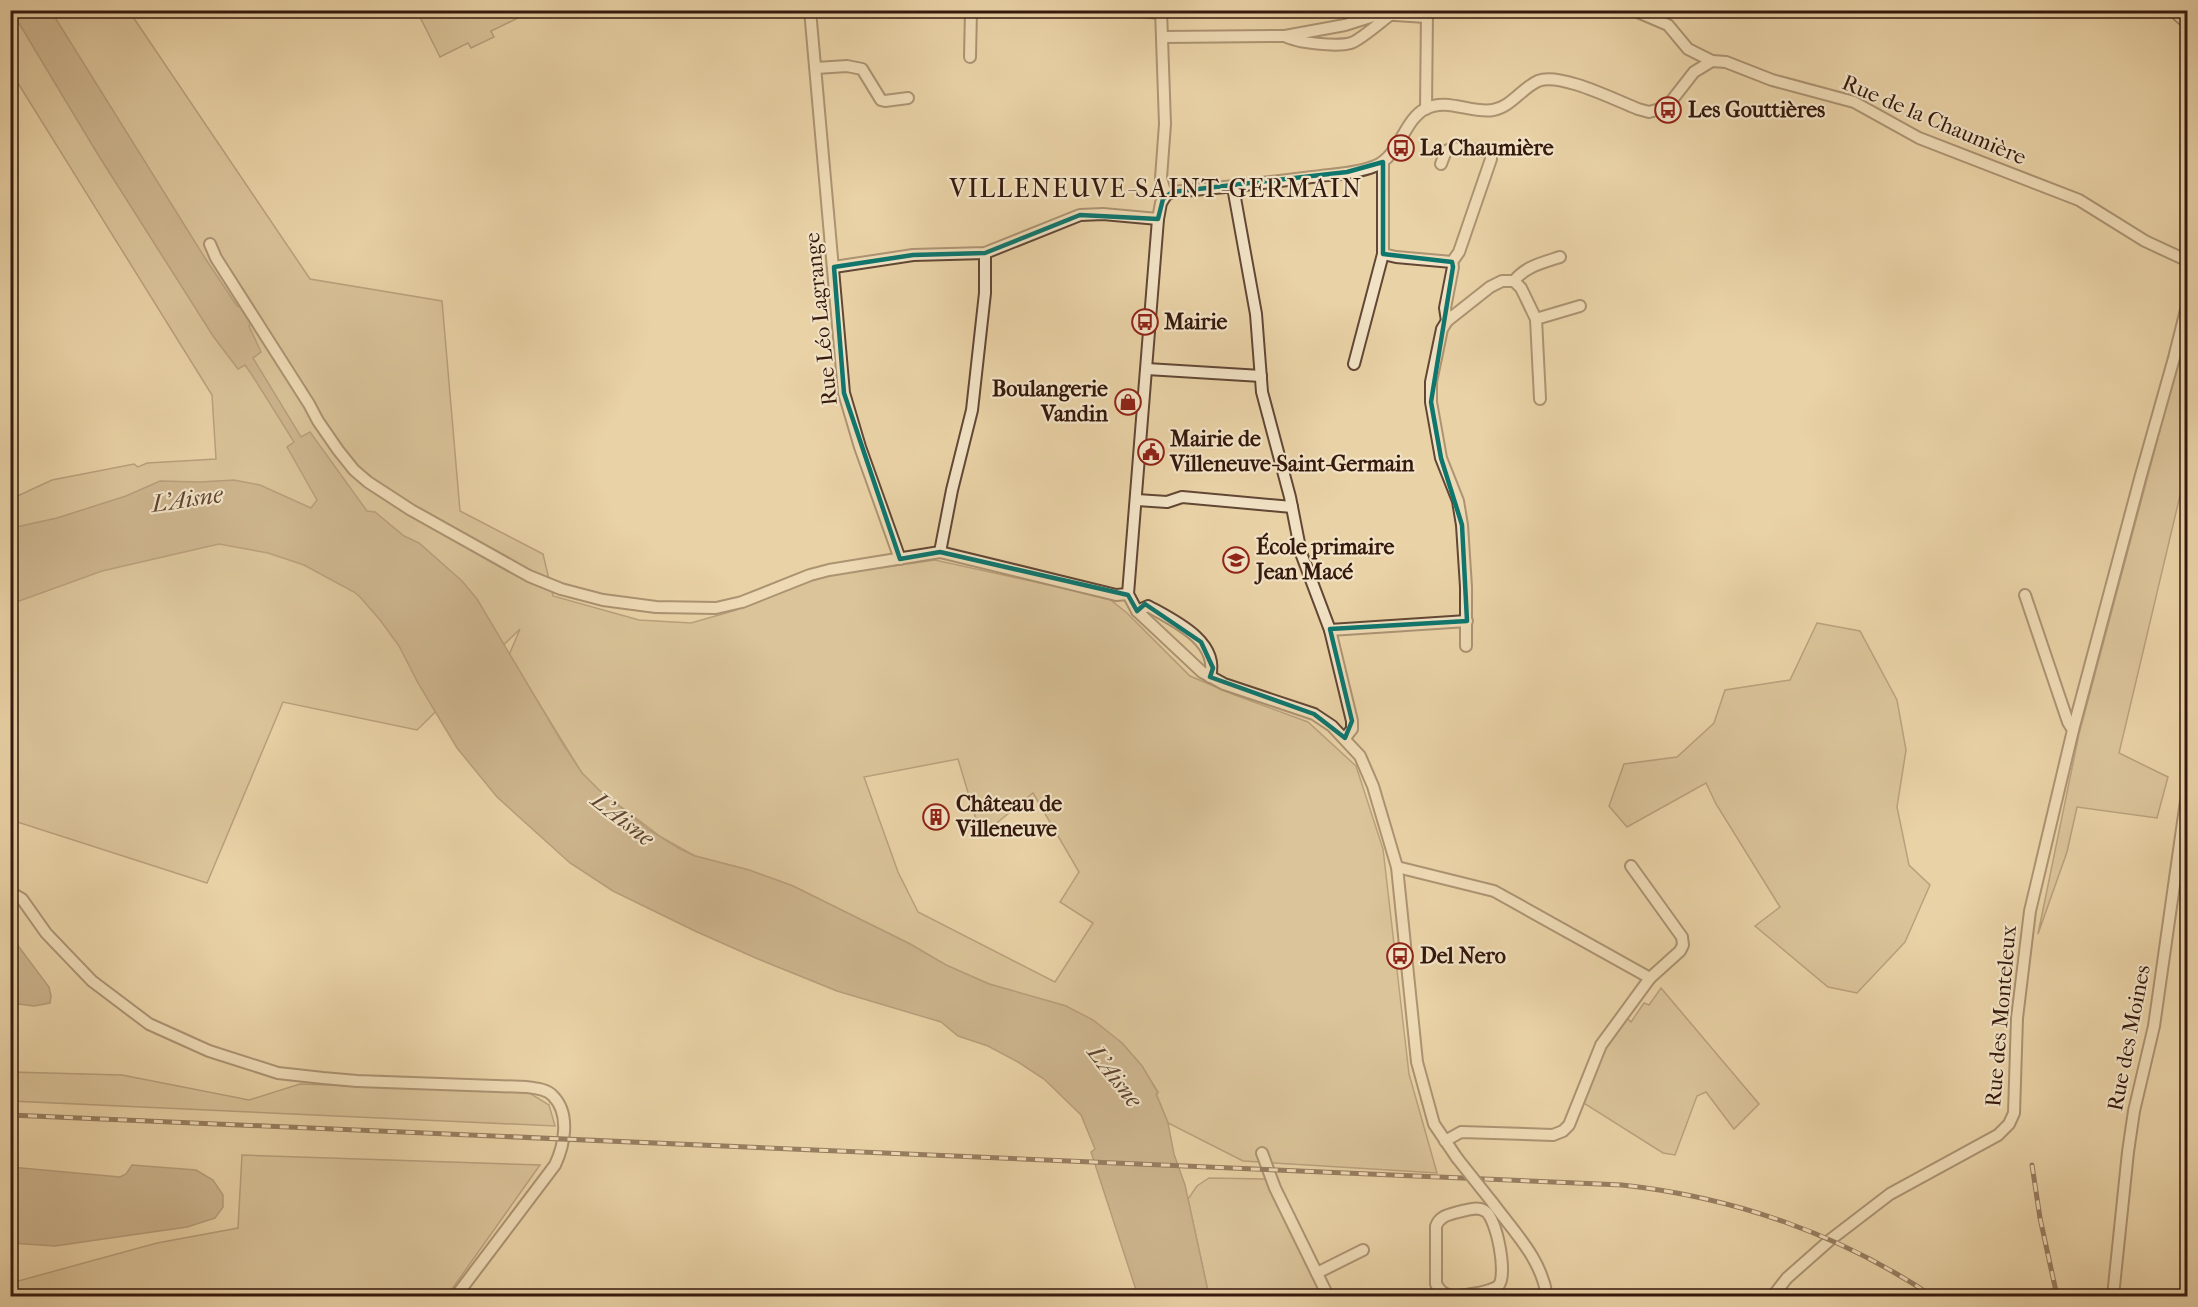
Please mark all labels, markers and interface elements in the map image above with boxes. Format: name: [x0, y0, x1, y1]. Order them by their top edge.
street label: Rue de la Chaumière: [1838, 69, 2030, 171]
bus stop icon: Les Gouttières: [1653, 95, 1683, 125]
place label: Les Gouttières: [1688, 97, 1825, 123]
bus stop icon: La Chaumière: [1386, 133, 1416, 163]
place label: La Chaumière: [1420, 135, 1554, 161]
district label: VILLENEUVE-SAINT-GERMAIN: [948, 173, 1363, 204]
street label: Rue Léo Lagrange: [799, 231, 843, 407]
bus stop icon: Mairie: [1130, 307, 1160, 337]
place label: Mairie: [1163, 309, 1227, 335]
place label: Boulangerie Vandin: [992, 376, 1108, 427]
shop icon: Boulangerie Vandin: [1113, 387, 1143, 417]
place label: Mairie de Villeneuve-Saint-Germain: [1169, 426, 1415, 477]
public building icon: Mairie de Villeneuve-Saint-Germain: [1136, 437, 1166, 467]
water label: L'Aisne: [148, 480, 226, 518]
place label: École primaire Jean Macé: [1254, 532, 1394, 585]
school or university icon: École primaire Jean Macé: [1221, 545, 1251, 575]
water label: L'Aisne: [585, 785, 661, 853]
place label: Château de Villeneuve: [955, 791, 1062, 842]
building icon: Château de Villeneuve: [921, 802, 951, 832]
street label: Rue des Monteleux: [1980, 924, 2022, 1108]
bus stop icon: Del Nero: [1385, 941, 1415, 971]
place label: Del Nero: [1420, 943, 1506, 969]
street label: Rue des Moines: [2102, 963, 2156, 1113]
water label: L'Aisne: [1081, 1038, 1149, 1114]

